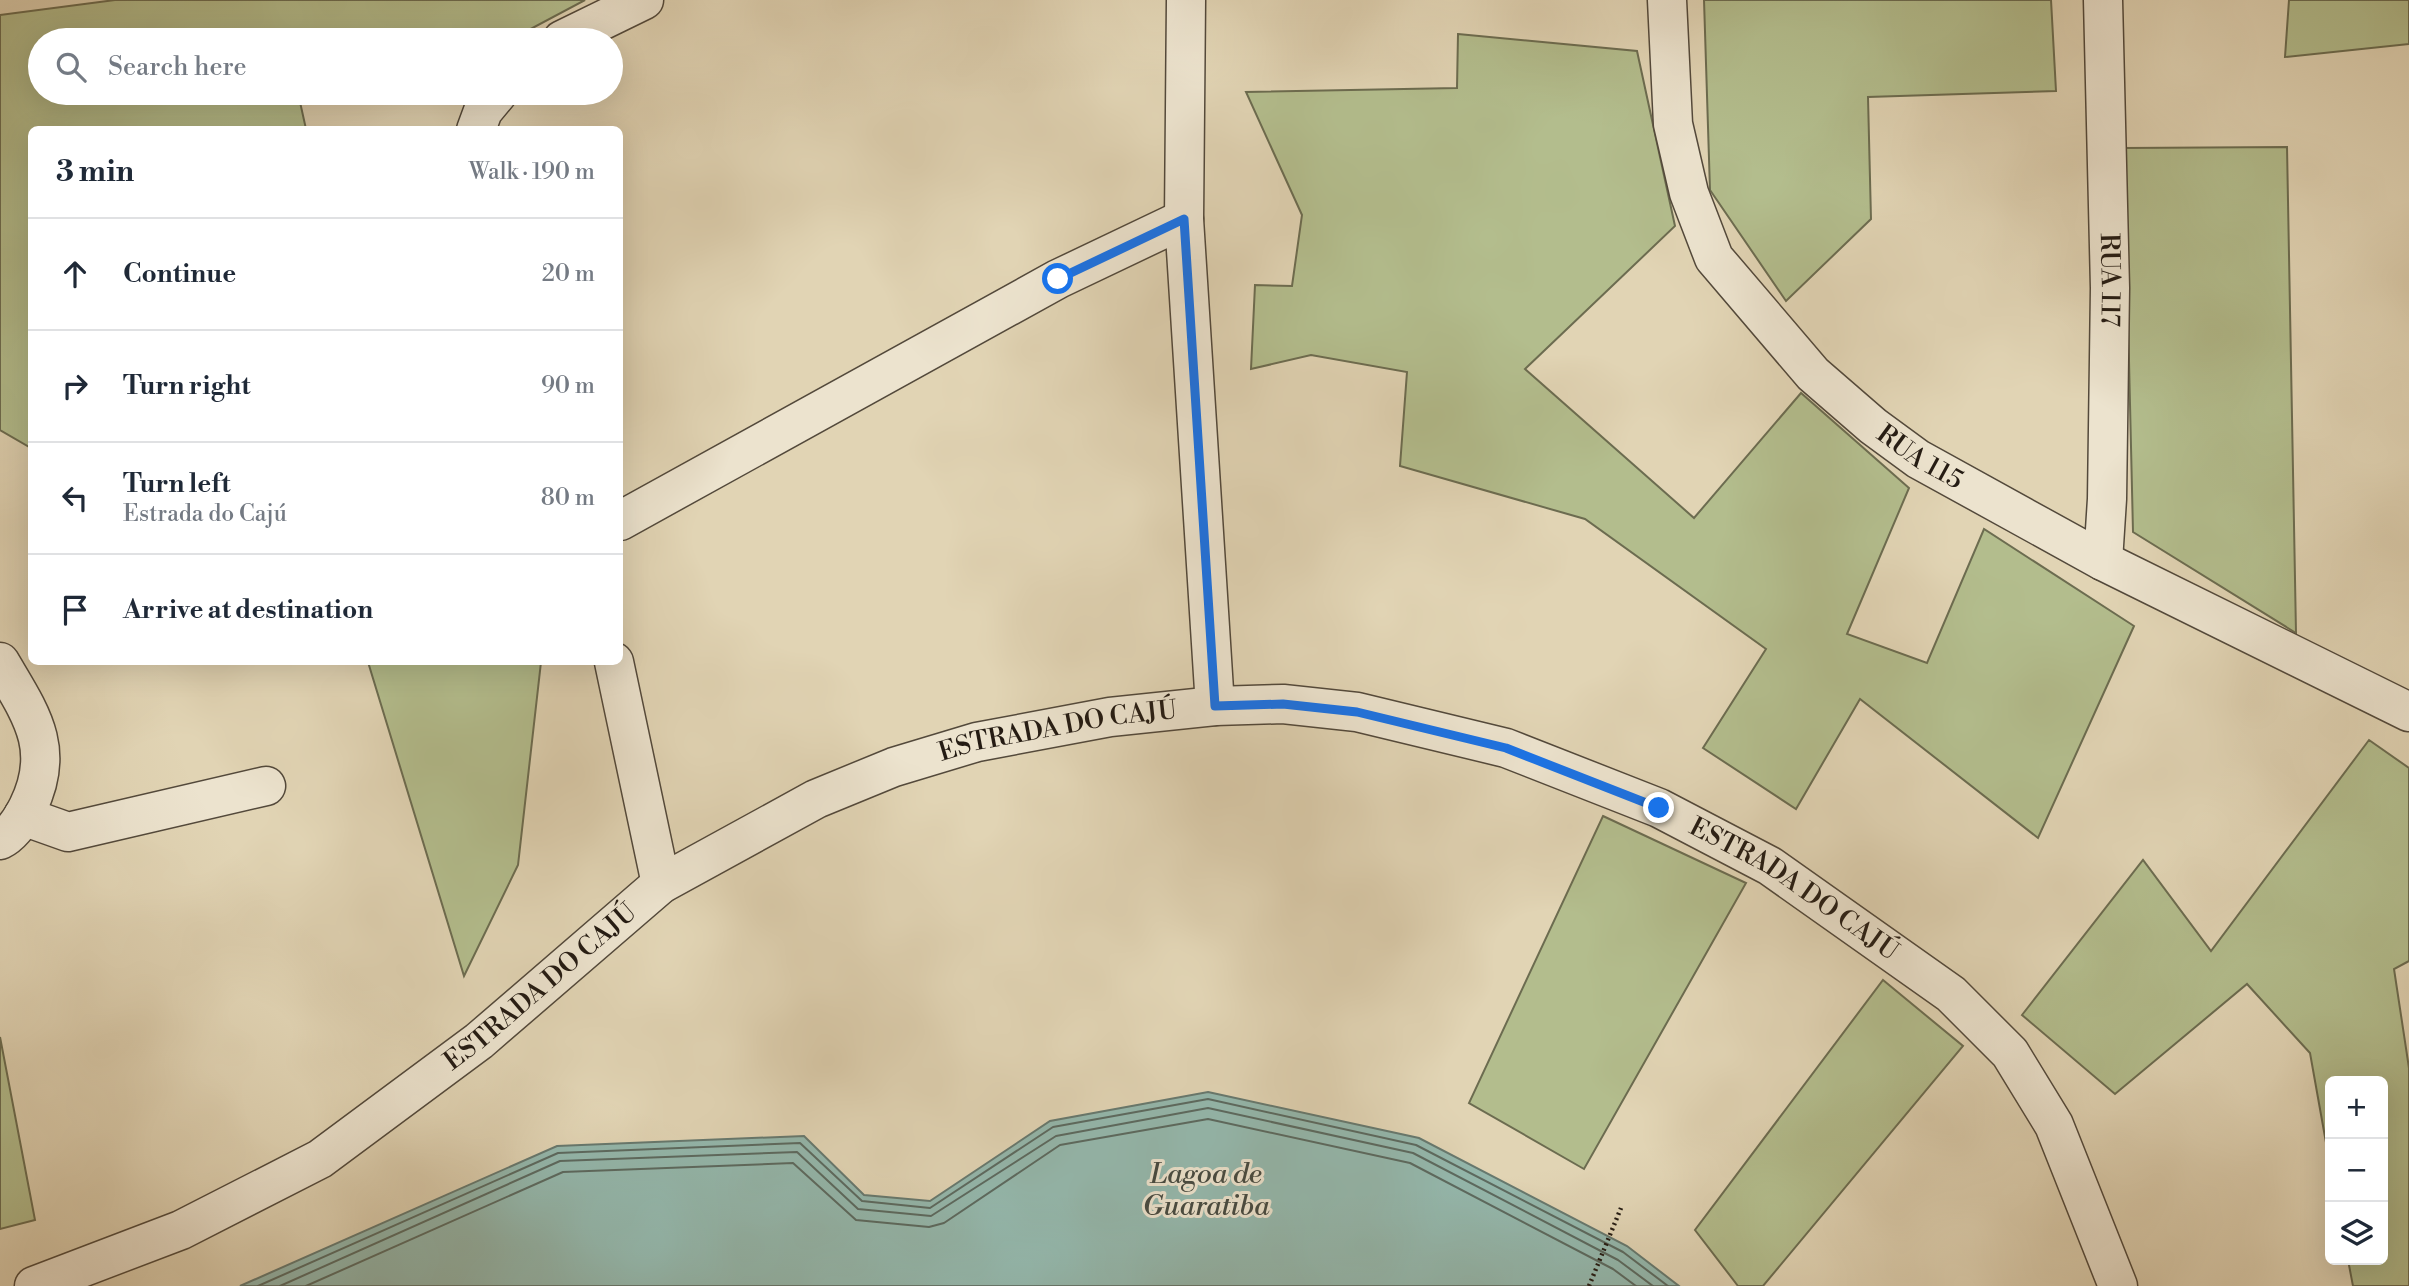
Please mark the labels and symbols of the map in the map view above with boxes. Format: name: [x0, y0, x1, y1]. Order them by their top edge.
street label: RUA 117: [2093, 233, 2126, 327]
route start: [1042, 263, 1073, 294]
street label: RUA 115: [1870, 418, 1969, 497]
street label: ESTRADA DO CAJÚ: [934, 692, 1179, 769]
route end: [1643, 792, 1674, 823]
street label: ESTRADA DO CAJÚ: [1684, 811, 1906, 968]
street label: ESTRADA DO CAJÚ: [438, 895, 643, 1077]
water label: Lagoa de Guaratiba: [1143, 1157, 1270, 1224]

